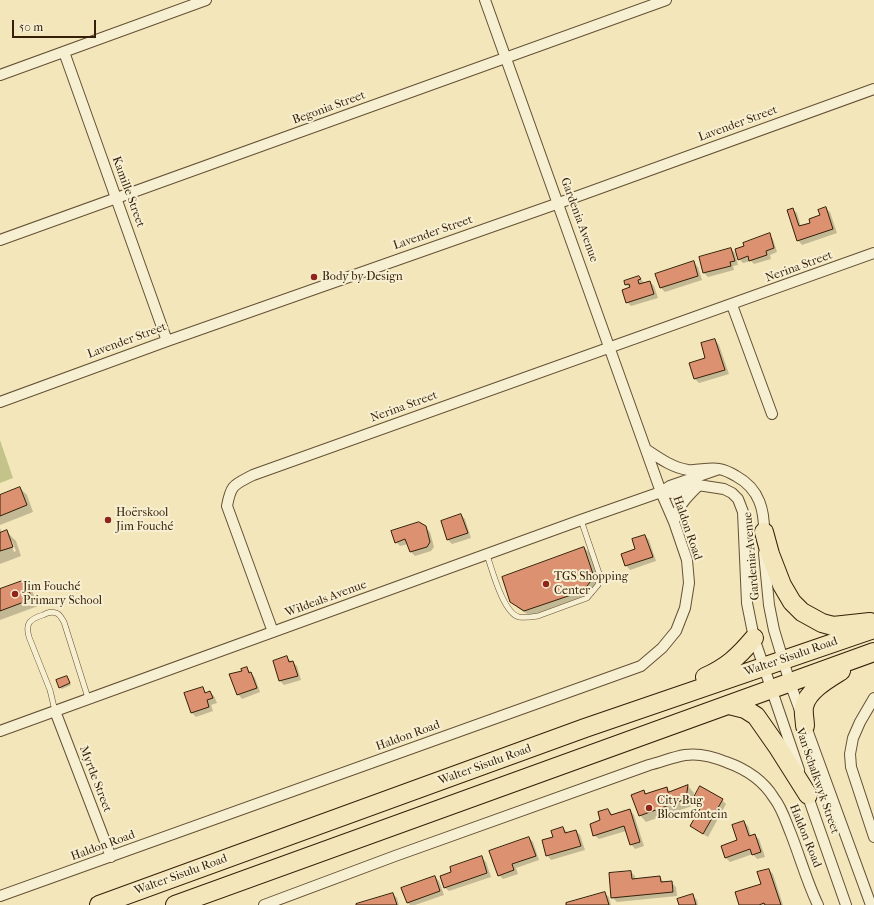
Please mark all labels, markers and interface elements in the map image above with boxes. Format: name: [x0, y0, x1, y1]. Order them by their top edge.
scale bar: [14, 12, 98, 38]
text: 50 m: [19, 20, 43, 34]
street label: Begonia Street: [291, 88, 367, 128]
street label: Lavender Street: [697, 103, 779, 145]
street label: Kamille Street: [108, 154, 148, 230]
street label: Gardenia Avenue: [557, 176, 601, 264]
street label: Lavender Street: [391, 213, 475, 253]
street label: Nerina Street: [764, 248, 834, 286]
place label: Body by Design: [322, 270, 403, 284]
marker: Body by Design: [309, 272, 319, 282]
street label: Lavender Street: [86, 320, 168, 362]
street label: Nerina Street: [369, 388, 439, 426]
street label: Haldon Road: [669, 494, 705, 562]
place label: Hoërskool Jim Fouché: [116, 506, 173, 534]
street label: Gardenia Avenue: [741, 511, 763, 601]
marker: Hoërskool Jim Fouché: [103, 515, 113, 525]
place label: TGS Shopping Center: [554, 570, 628, 598]
street label: Wildeals Avenue: [283, 578, 369, 620]
marker: TGS Shopping Center: [541, 579, 551, 589]
place label: Jim Fouché Primary School: [23, 580, 102, 608]
marker: Jim Fouché Primary School: [10, 589, 20, 599]
street label: Walter Sisulu Road: [742, 634, 840, 680]
street label: Haldon Road: [374, 718, 442, 754]
street label: Van Schalkwyk Street: [792, 726, 842, 836]
street label: Walter Sisulu Road: [437, 741, 533, 789]
street label: Myrtle Street: [76, 744, 114, 814]
place label: City Bug Bloemfontein: [657, 794, 727, 822]
street label: Haldon Road: [786, 802, 824, 870]
marker: City Bug Bloemfontein: [644, 803, 654, 813]
street label: Haldon Road: [69, 828, 137, 864]
street label: Walter Sisulu Road: [133, 851, 229, 899]

